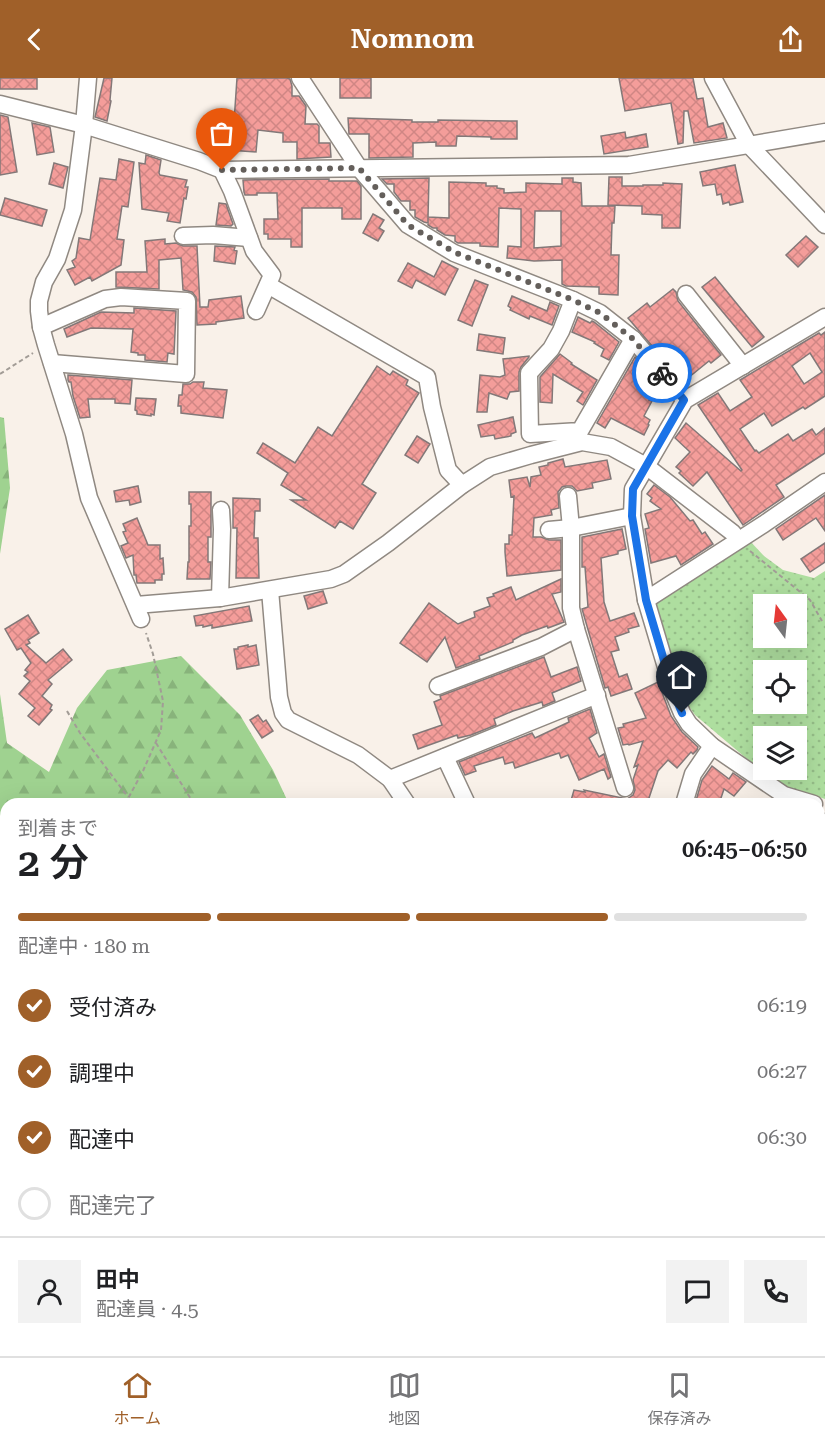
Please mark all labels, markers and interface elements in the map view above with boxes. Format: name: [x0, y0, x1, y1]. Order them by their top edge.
icon: back: [18, 23, 51, 56]
text: Nomnom: [350, 23, 475, 55]
icon: share: [774, 23, 807, 56]
pin: [196, 108, 247, 170]
icon: bag: [205, 117, 238, 150]
courier: [632, 343, 692, 403]
icon: bike: [646, 357, 679, 390]
north arrow: [753, 594, 807, 648]
map controls: [753, 594, 807, 780]
pin: [656, 651, 707, 713]
icon: home: [665, 660, 698, 693]
button: locate: [753, 660, 807, 714]
button: layers: [753, 726, 807, 780]
text: 到着まで: [18, 816, 98, 840]
text: 06:45–06:50: [682, 837, 807, 862]
text: 2 分: [18, 840, 89, 886]
text: 配達中 · 180 m: [18, 934, 150, 958]
icon: check: [18, 989, 51, 1022]
text: 06:19: [757, 993, 807, 1017]
text: 受付済み: [69, 995, 157, 1020]
icon: check: [18, 1055, 51, 1088]
text: 06:27: [757, 1059, 807, 1083]
text: 調理中: [69, 1061, 135, 1086]
icon: check: [18, 1121, 51, 1154]
text: 06:30: [757, 1125, 807, 1149]
text: 配達中: [69, 1127, 135, 1152]
text: 配達完了: [69, 1193, 157, 1218]
button: person: [18, 1260, 81, 1323]
button: chat: [666, 1260, 729, 1323]
button: phone: [744, 1260, 807, 1323]
text: 田中: [96, 1267, 140, 1292]
text: 配達員 · 4.5: [96, 1297, 199, 1321]
tab: ホーム: [113, 1369, 161, 1429]
tab: 地図: [388, 1369, 421, 1429]
tab: 保存済み: [648, 1369, 712, 1429]

